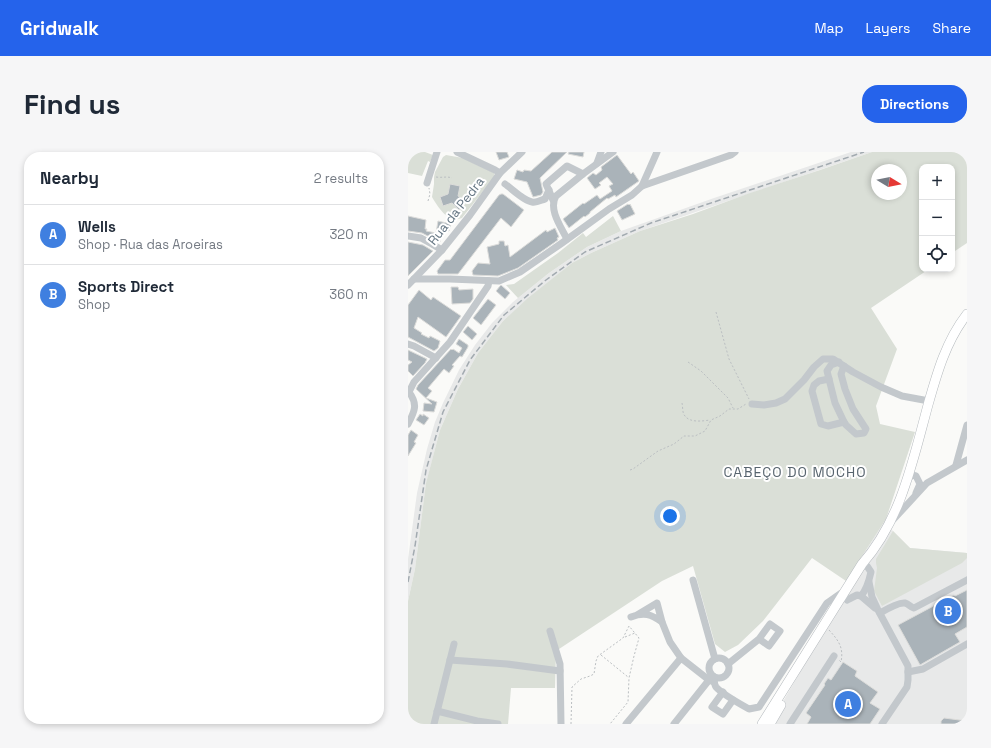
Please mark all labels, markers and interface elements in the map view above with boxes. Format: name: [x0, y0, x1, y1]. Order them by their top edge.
text: Gridwalk: [20, 16, 99, 41]
text: Map: [814, 19, 844, 37]
text: Layers: [866, 19, 910, 37]
text: Share: [932, 19, 971, 37]
button: Directions: [862, 85, 967, 123]
text: Find us: [24, 86, 121, 122]
north arrow: [871, 164, 907, 200]
map controls: [919, 164, 955, 272]
button: +: [919, 164, 955, 200]
text: Nearby: [40, 167, 99, 189]
text: 2 results: [314, 170, 368, 187]
street label: Rua da Pedra: [424, 173, 488, 249]
button: −: [919, 200, 955, 236]
text: Wells: [78, 217, 116, 236]
text: A: [49, 226, 57, 243]
text: 320 m: [329, 226, 368, 243]
text: Shop · Rua das Aroeiras: [78, 236, 223, 253]
button: locate: [919, 236, 955, 272]
text: Sports Direct: [78, 277, 174, 296]
text: B: [49, 286, 57, 303]
text: 360 m: [329, 286, 368, 303]
text: Shop: [78, 296, 110, 313]
district label: CABEÇO DO MOCHO: [723, 463, 867, 481]
your location: [660, 506, 680, 526]
pin: B: [935, 596, 961, 626]
pin: A: [835, 689, 861, 719]

